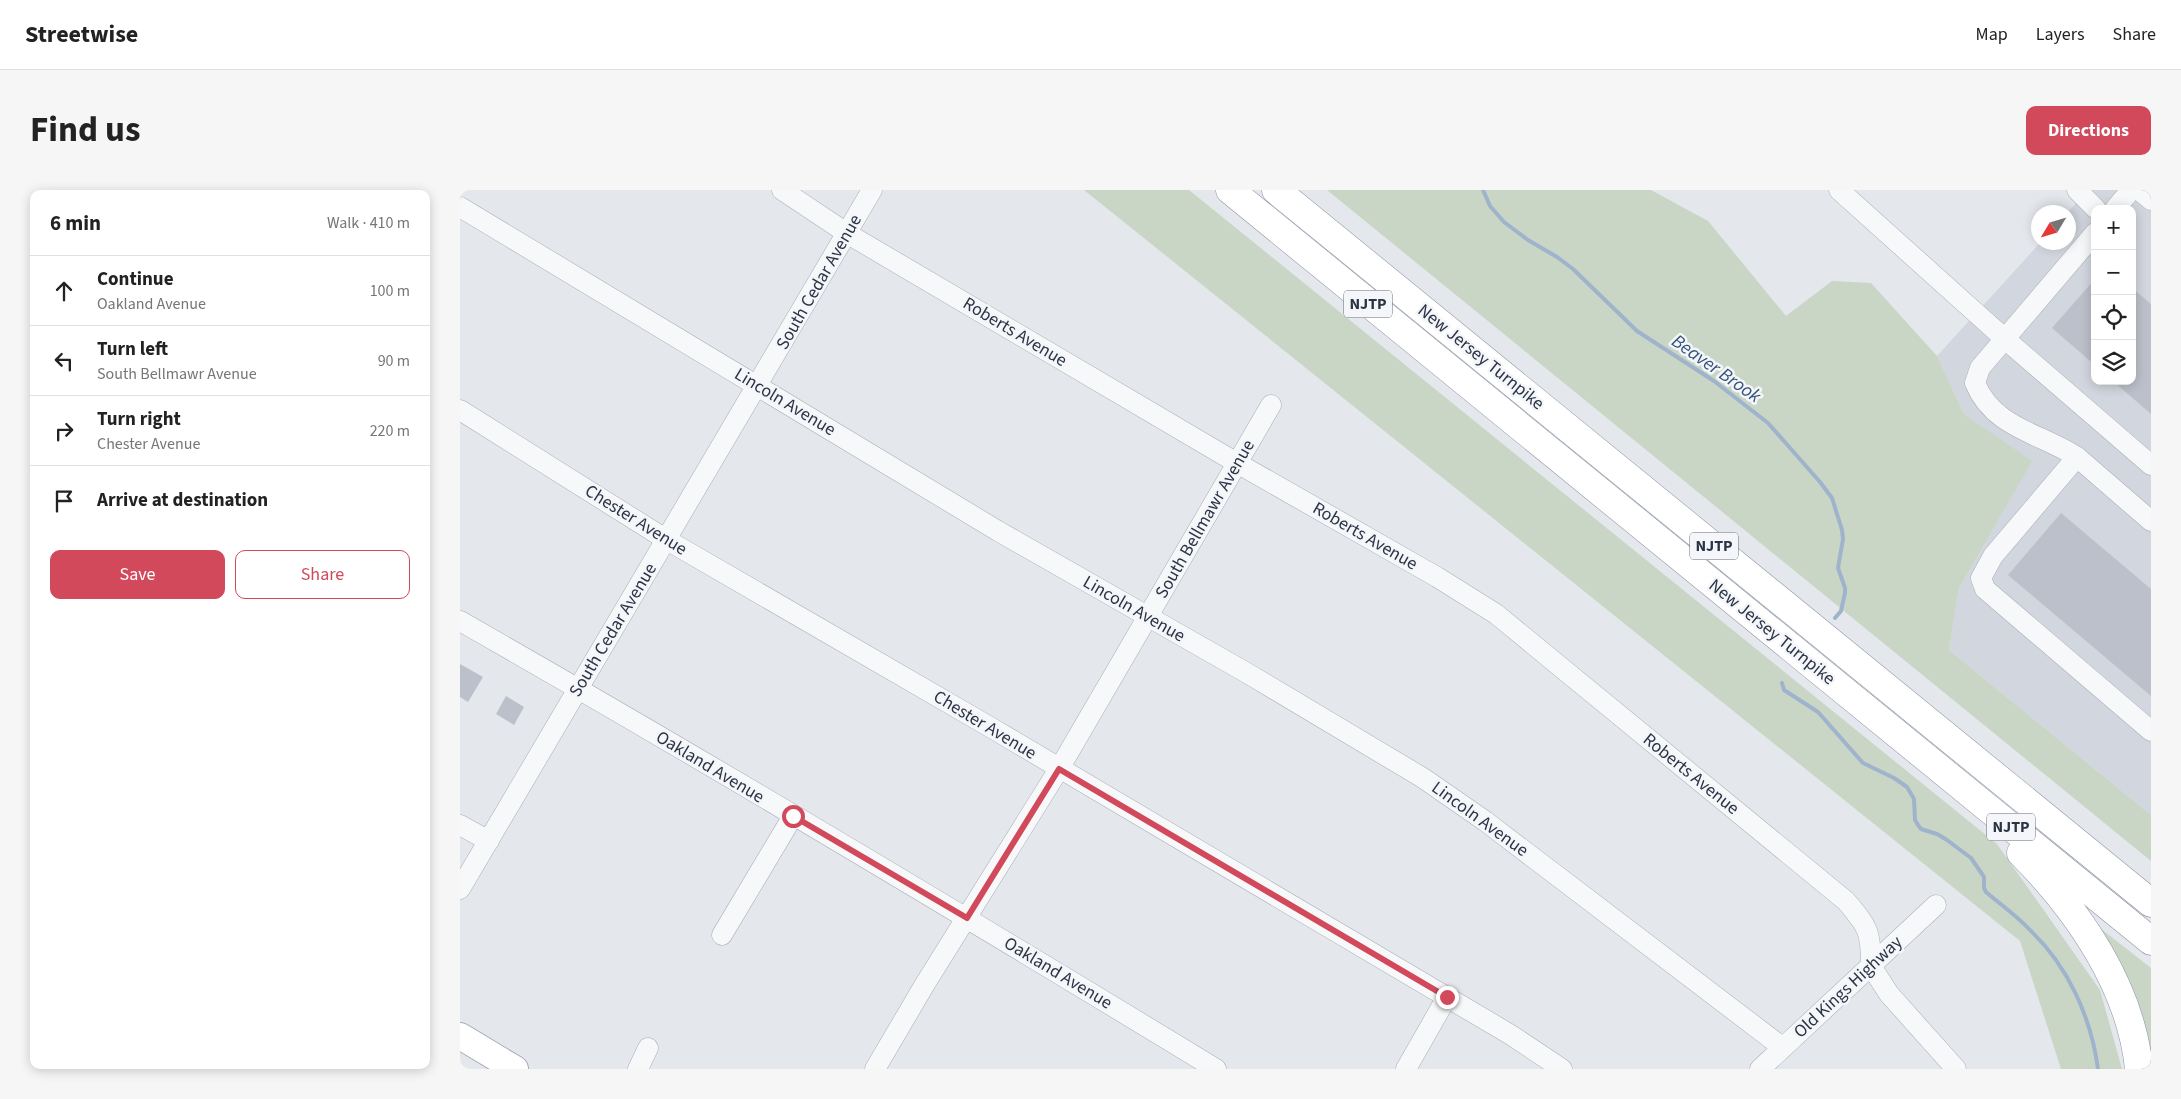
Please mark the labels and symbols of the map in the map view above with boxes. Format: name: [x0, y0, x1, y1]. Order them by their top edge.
north arrow: [2031, 205, 2076, 250]
street label: South Cedar Avenue: [770, 210, 868, 354]
road number: NJTP: [1344, 290, 1392, 318]
street label: Roberts Avenue: [958, 291, 1072, 373]
street label: New Jersey Turnpike: [1412, 298, 1550, 416]
water label: Beaver Brook: [1666, 328, 1767, 410]
street label: Lincoln Avenue: [730, 362, 840, 442]
street label: South Bellmawr Avenue: [1149, 435, 1261, 603]
street label: Chester Avenue: [580, 479, 692, 561]
street label: Roberts Avenue: [1308, 496, 1422, 576]
road number: NJTP: [1690, 532, 1738, 560]
street label: South Cedar Avenue: [563, 558, 663, 702]
street label: Lincoln Avenue: [1078, 570, 1190, 648]
street label: New Jersey Turnpike: [1703, 573, 1841, 691]
street label: Chester Avenue: [929, 684, 1041, 766]
street label: Oakland Avenue: [651, 725, 769, 809]
street label: Roberts Avenue: [1637, 727, 1745, 821]
street label: Lincoln Avenue: [1426, 775, 1534, 863]
route start: [782, 805, 805, 828]
road number: NJTP: [1987, 814, 2035, 840]
street label: Old Kings Highway: [1788, 930, 1908, 1044]
street label: Oakland Avenue: [999, 931, 1117, 1015]
route end: [1436, 986, 1459, 1009]

